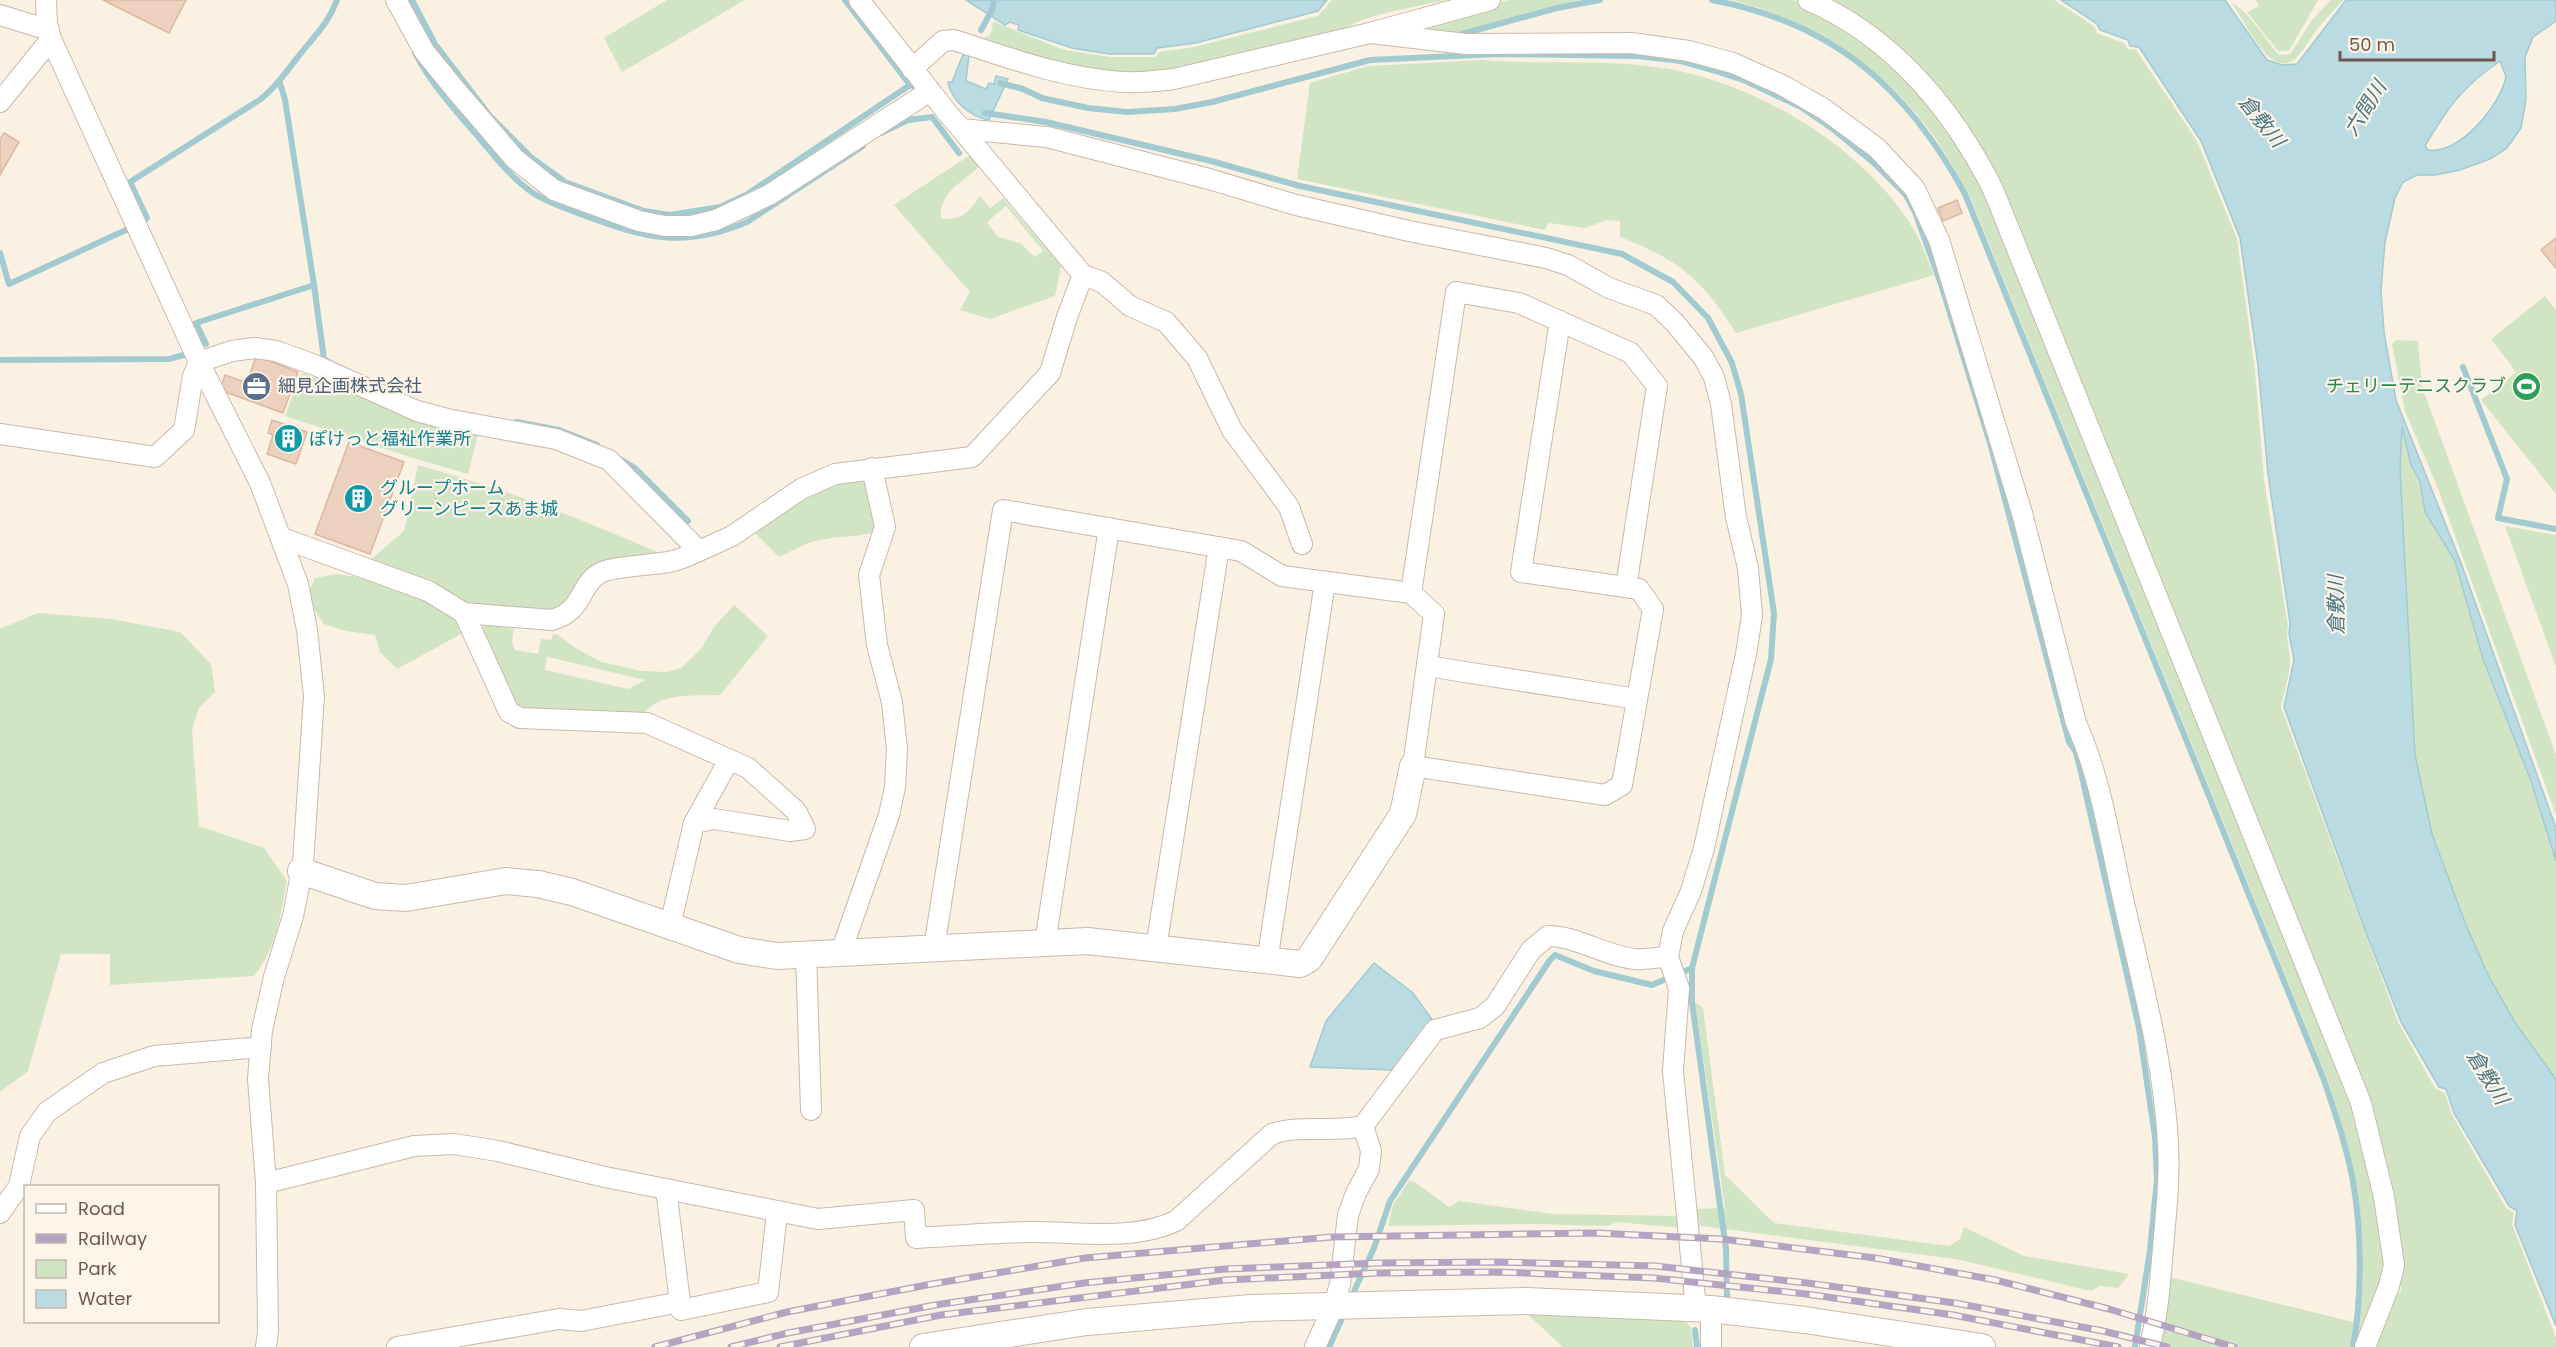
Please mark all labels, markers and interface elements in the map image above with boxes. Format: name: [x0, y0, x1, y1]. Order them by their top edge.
scale bar: [2340, 24, 2494, 62]
text: 50 m: [2349, 32, 2395, 57]
water label: 六間川: [2337, 73, 2394, 141]
water label: 倉敷川: [2232, 89, 2293, 155]
office icon: 細見企画株式会社: [241, 370, 273, 402]
sports icon: チェリーテニスクラブ: [2511, 370, 2543, 402]
place label: 細見企画株式会社: [278, 373, 422, 398]
place label: チェリーテニスクラブ: [2326, 373, 2506, 398]
building icon: ぽけっと福祉作業所: [272, 423, 304, 455]
place label: ぽけっと福祉作業所: [309, 426, 471, 451]
place label: グループホーム グリーンピースあま城: [380, 475, 558, 521]
building icon: グループホーム グリーンピースあま城: [343, 482, 375, 514]
water label: 倉敷川: [2321, 573, 2351, 635]
water label: 倉敷川: [2460, 1044, 2517, 1112]
legend: [24, 1185, 219, 1323]
text: Road: [78, 1196, 125, 1221]
text: Railway: [78, 1226, 147, 1251]
text: Park: [78, 1256, 117, 1281]
text: Water: [78, 1286, 132, 1311]

